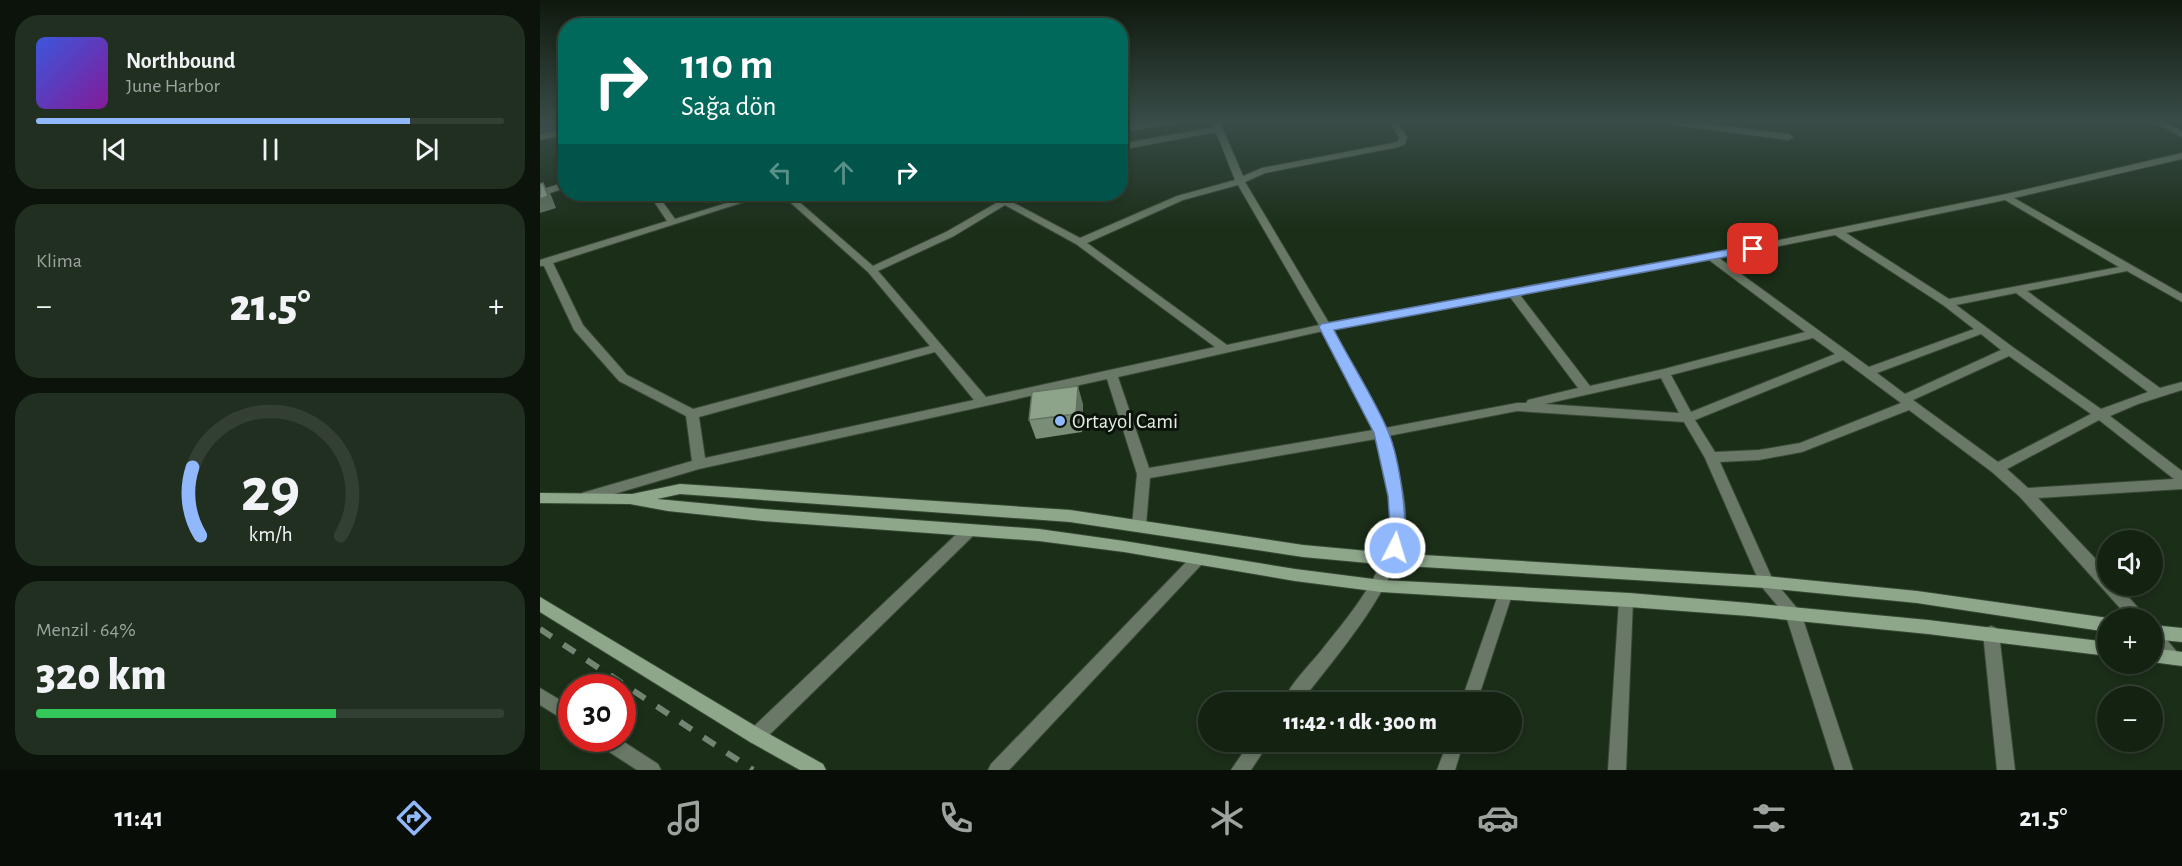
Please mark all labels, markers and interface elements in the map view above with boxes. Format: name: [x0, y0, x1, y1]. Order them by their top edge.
icon: right: [582, 42, 660, 120]
text: 110 m: [681, 44, 773, 86]
text: Northbound: [126, 50, 235, 72]
text: June Harbor: [126, 76, 220, 96]
text: Sağa dön: [681, 93, 776, 120]
icon: previous: [98, 133, 131, 166]
icon: pause: [254, 133, 287, 166]
icon: next: [410, 133, 443, 166]
icon: left: [764, 156, 797, 189]
icon: ahead: [827, 156, 860, 189]
icon: right: [890, 156, 923, 189]
pin: [1727, 223, 1778, 274]
icon: arrive: [1736, 232, 1769, 265]
text: Klima: [36, 251, 82, 271]
text: 21.5°: [229, 284, 311, 329]
text: −: [36, 290, 52, 323]
text: +: [488, 290, 504, 323]
place label: Ortayol Cami: [1072, 411, 1178, 432]
marker: Ortayol Cami: [1053, 414, 1067, 428]
text: 29: [240, 461, 300, 523]
position arrow: [1363, 516, 1427, 580]
text: km/h: [248, 525, 292, 546]
map controls: [2097, 530, 2163, 752]
button: sound: [2097, 530, 2163, 596]
button: +: [2097, 608, 2163, 674]
text: Menzil · 64%: [36, 620, 136, 640]
text: 320 km: [36, 653, 167, 698]
speed limit sign: 30: [558, 674, 636, 752]
button: −: [2097, 686, 2163, 752]
text: 11:42 · 1 dk · 300 m: [1283, 711, 1437, 733]
icon: directions: [393, 797, 435, 839]
icon: music: [664, 797, 706, 839]
icon: phone: [935, 797, 977, 839]
icon: climate: [1206, 797, 1248, 839]
icon: car: [1477, 797, 1519, 839]
icon: filters: [1748, 797, 1790, 839]
text: 11:41: [115, 804, 163, 831]
text: 21.5°: [2019, 804, 2067, 831]

